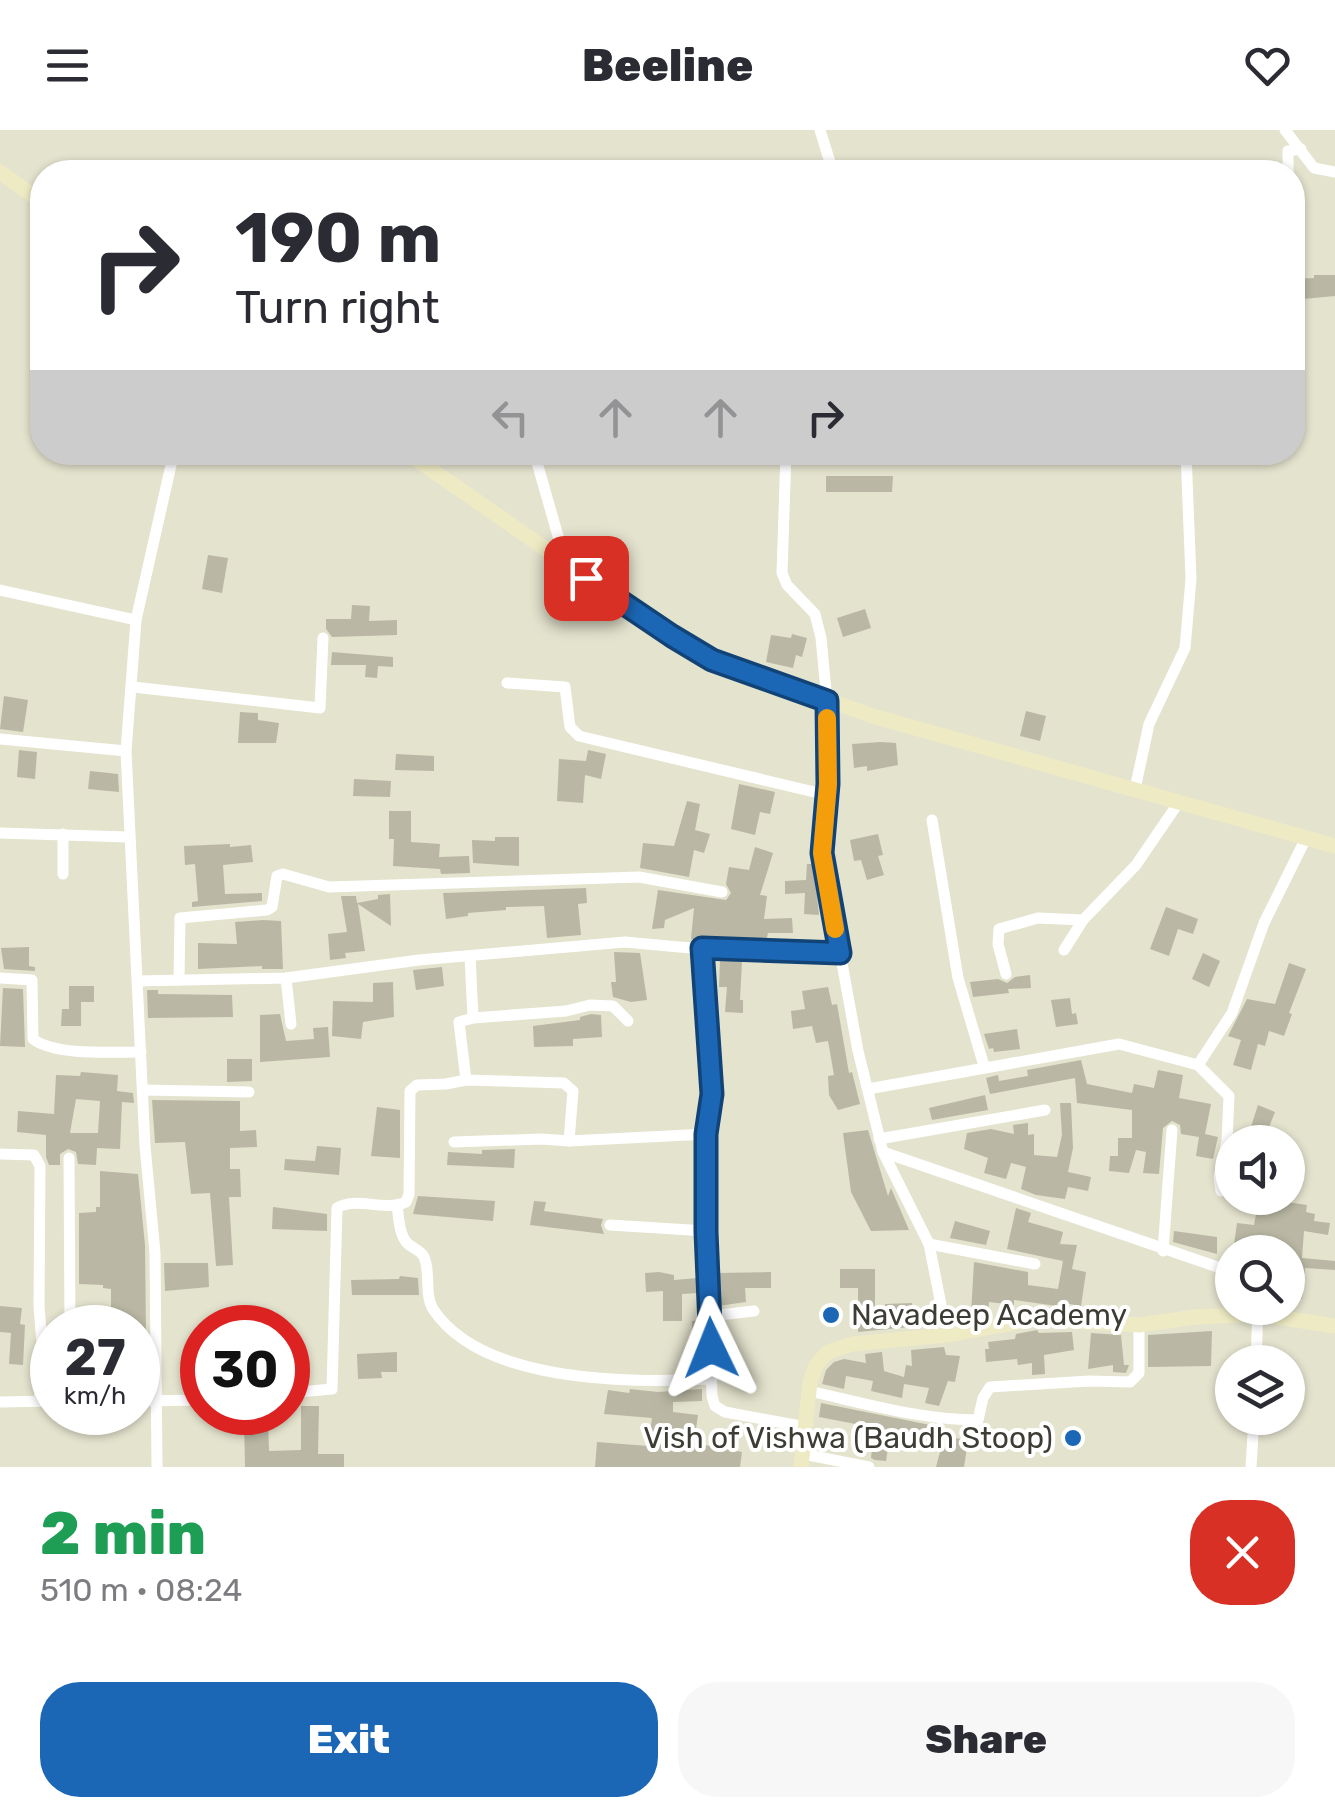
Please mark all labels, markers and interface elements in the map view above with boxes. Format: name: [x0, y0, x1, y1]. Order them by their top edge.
icon: menu: [40, 38, 95, 93]
icon: heart: [1240, 38, 1295, 93]
text: Beeline: [582, 39, 753, 92]
text: 190 m: [235, 197, 441, 280]
icon: right: [70, 200, 200, 330]
text: Turn right: [235, 281, 439, 334]
icon: left: [483, 390, 538, 445]
icon: ahead: [588, 390, 643, 445]
icon: ahead: [693, 390, 748, 445]
icon: right: [798, 390, 853, 445]
pin: [544, 536, 629, 621]
icon: arrive: [559, 551, 614, 606]
map controls: [1215, 1125, 1305, 1435]
button: sound: [1215, 1125, 1305, 1215]
button: search: [1215, 1235, 1305, 1325]
position arrow: [659, 1296, 763, 1400]
place label: Navadeep Academy: [851, 1297, 1127, 1333]
marker: Navadeep Academy: [820, 1304, 842, 1326]
speed limit sign: 30: [180, 1305, 310, 1435]
text: 27: [64, 1328, 126, 1388]
button: layers: [1215, 1345, 1305, 1435]
text: km/h: [64, 1381, 126, 1410]
place label: Vish of Vishwa (Baudh Stoop): [643, 1420, 1053, 1456]
marker: Vish of Vishwa (Baudh Stoop): [1062, 1427, 1084, 1449]
text: 2 min: [40, 1498, 206, 1569]
button: close: [1190, 1500, 1295, 1605]
text: 510 m · 08:24: [40, 1571, 242, 1609]
button: Exit: [40, 1682, 658, 1797]
button: Share: [678, 1682, 1295, 1797]

